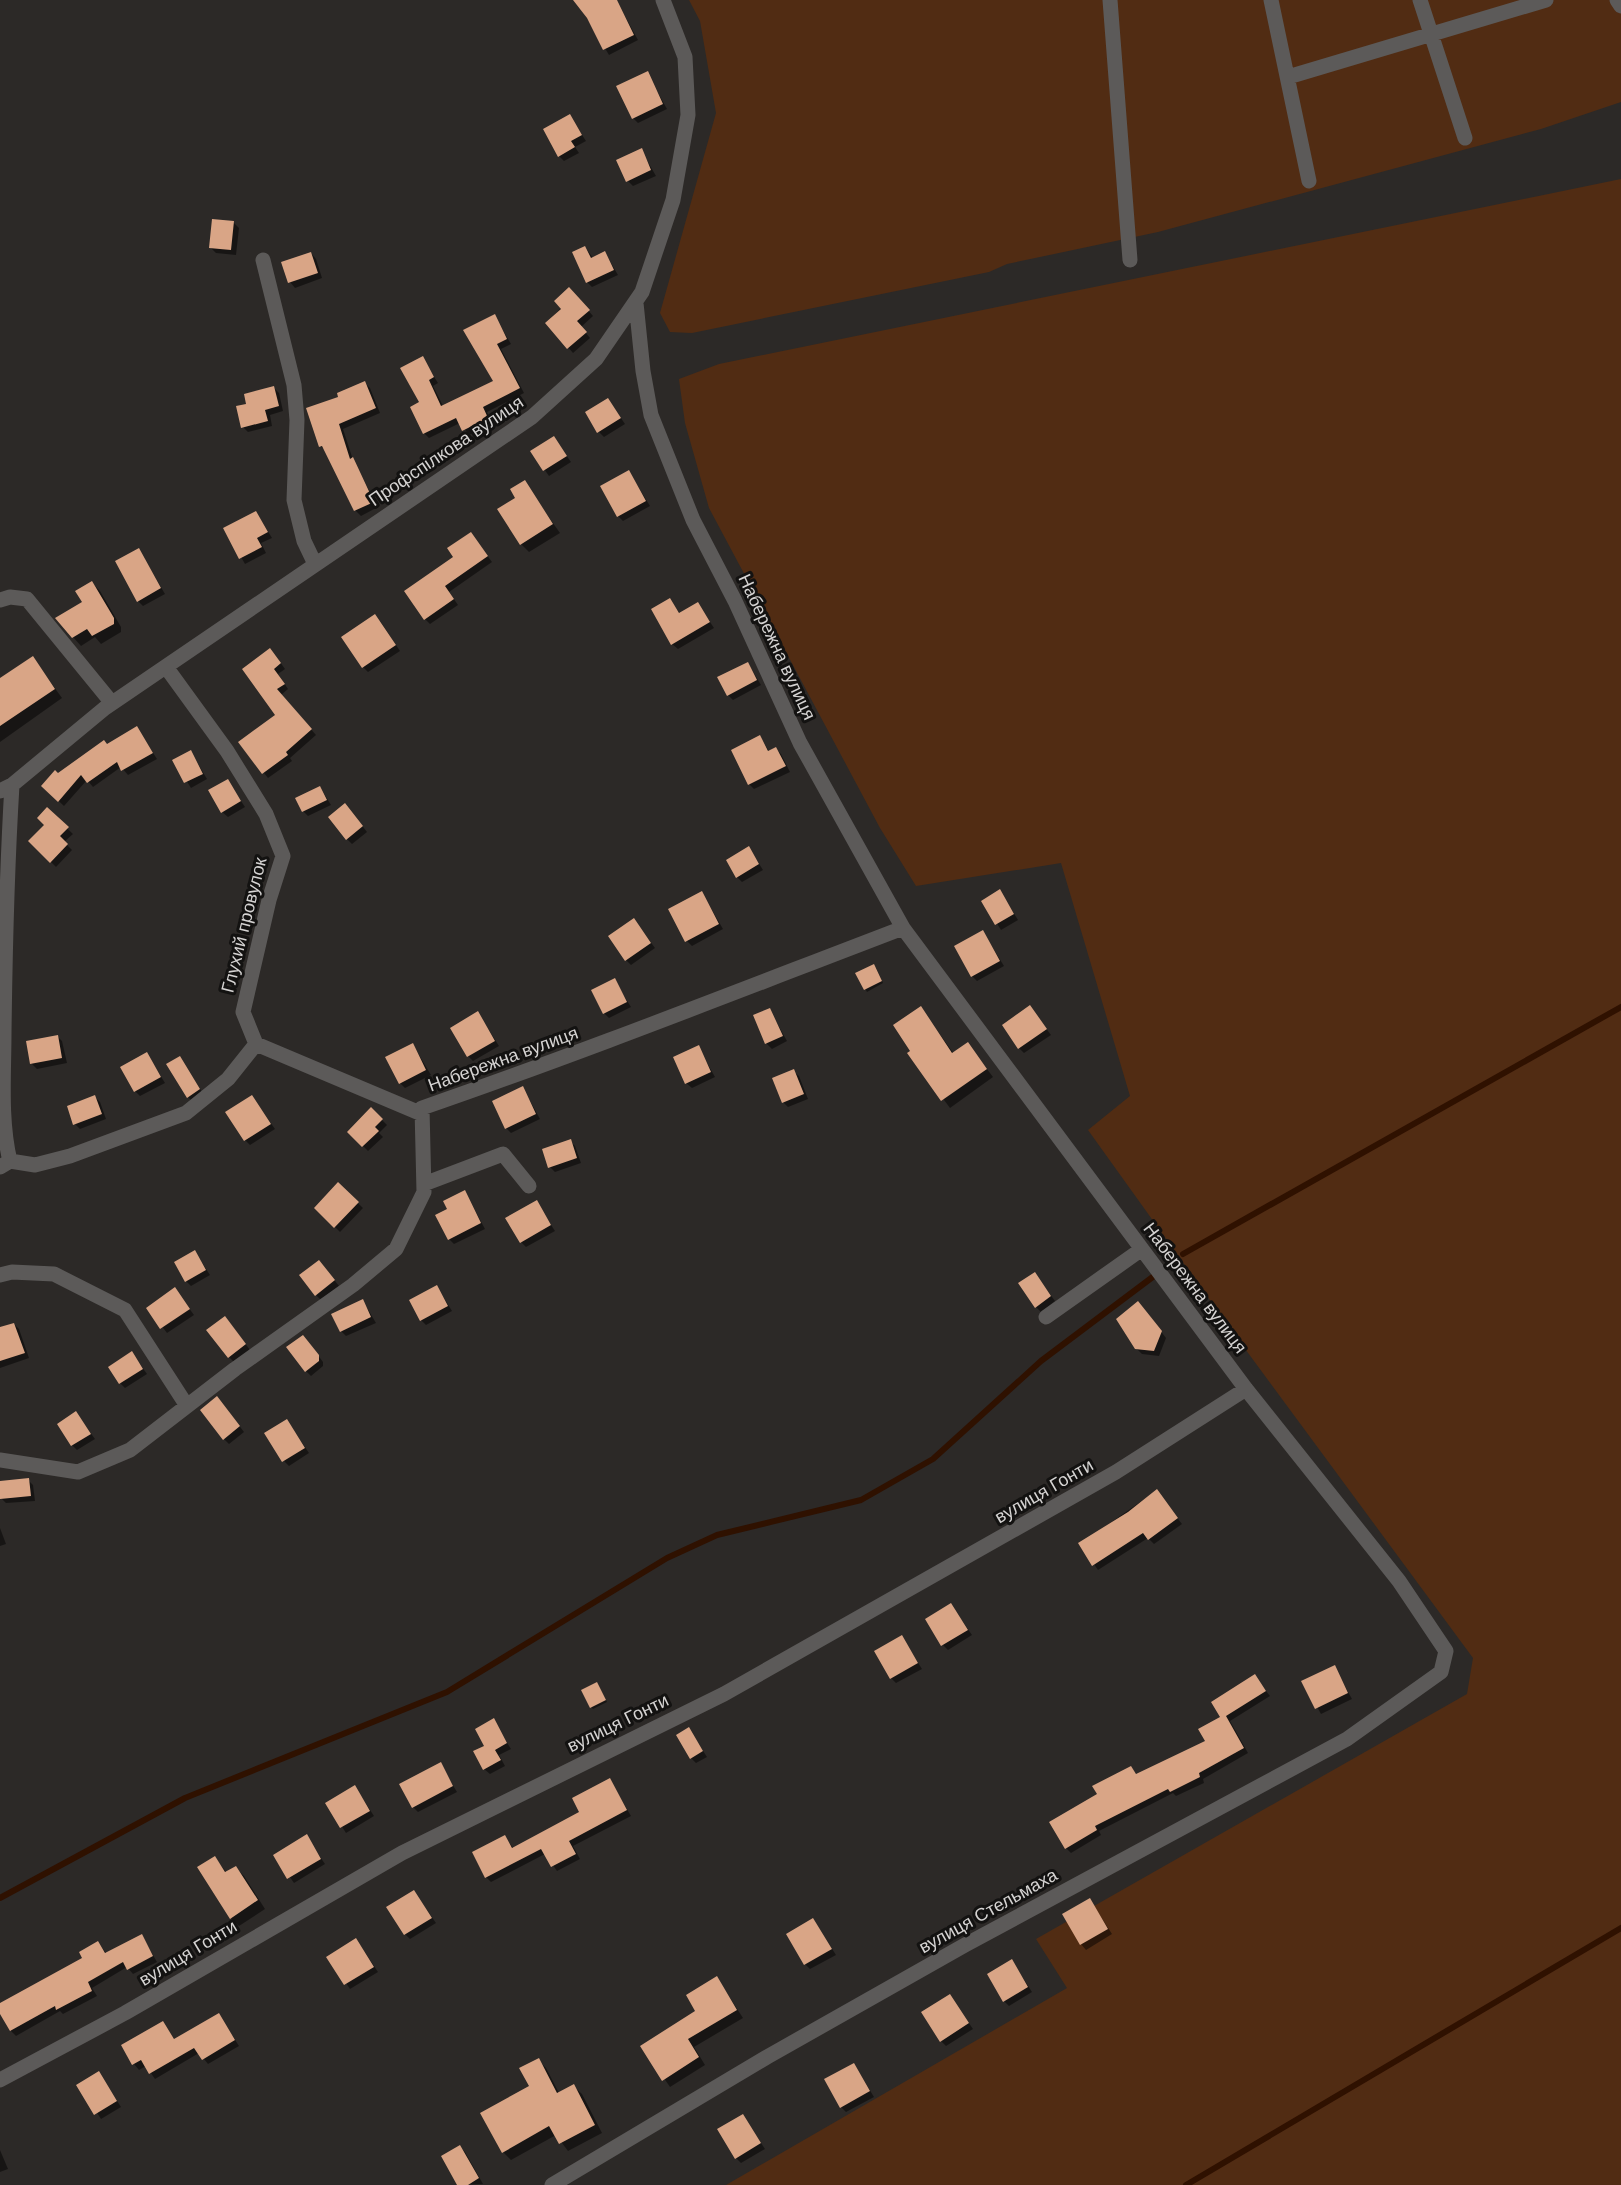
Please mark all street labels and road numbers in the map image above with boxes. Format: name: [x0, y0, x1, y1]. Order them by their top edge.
street label: Профспілкова вулиця: [365, 392, 527, 510]
street label: Набережна вулиця: [734, 571, 820, 723]
street label: Глухий провулок: [218, 855, 270, 995]
street label: Набережна вулиця: [425, 1023, 581, 1095]
street label: Набережна вулиця: [1139, 1219, 1251, 1357]
street label: вулиця Гонти: [991, 1455, 1097, 1527]
street label: вулиця Гонти: [564, 1690, 672, 1756]
street label: вулиця Стельмаха: [915, 1864, 1061, 1957]
street label: вулиця Гонти: [136, 1916, 240, 1990]

